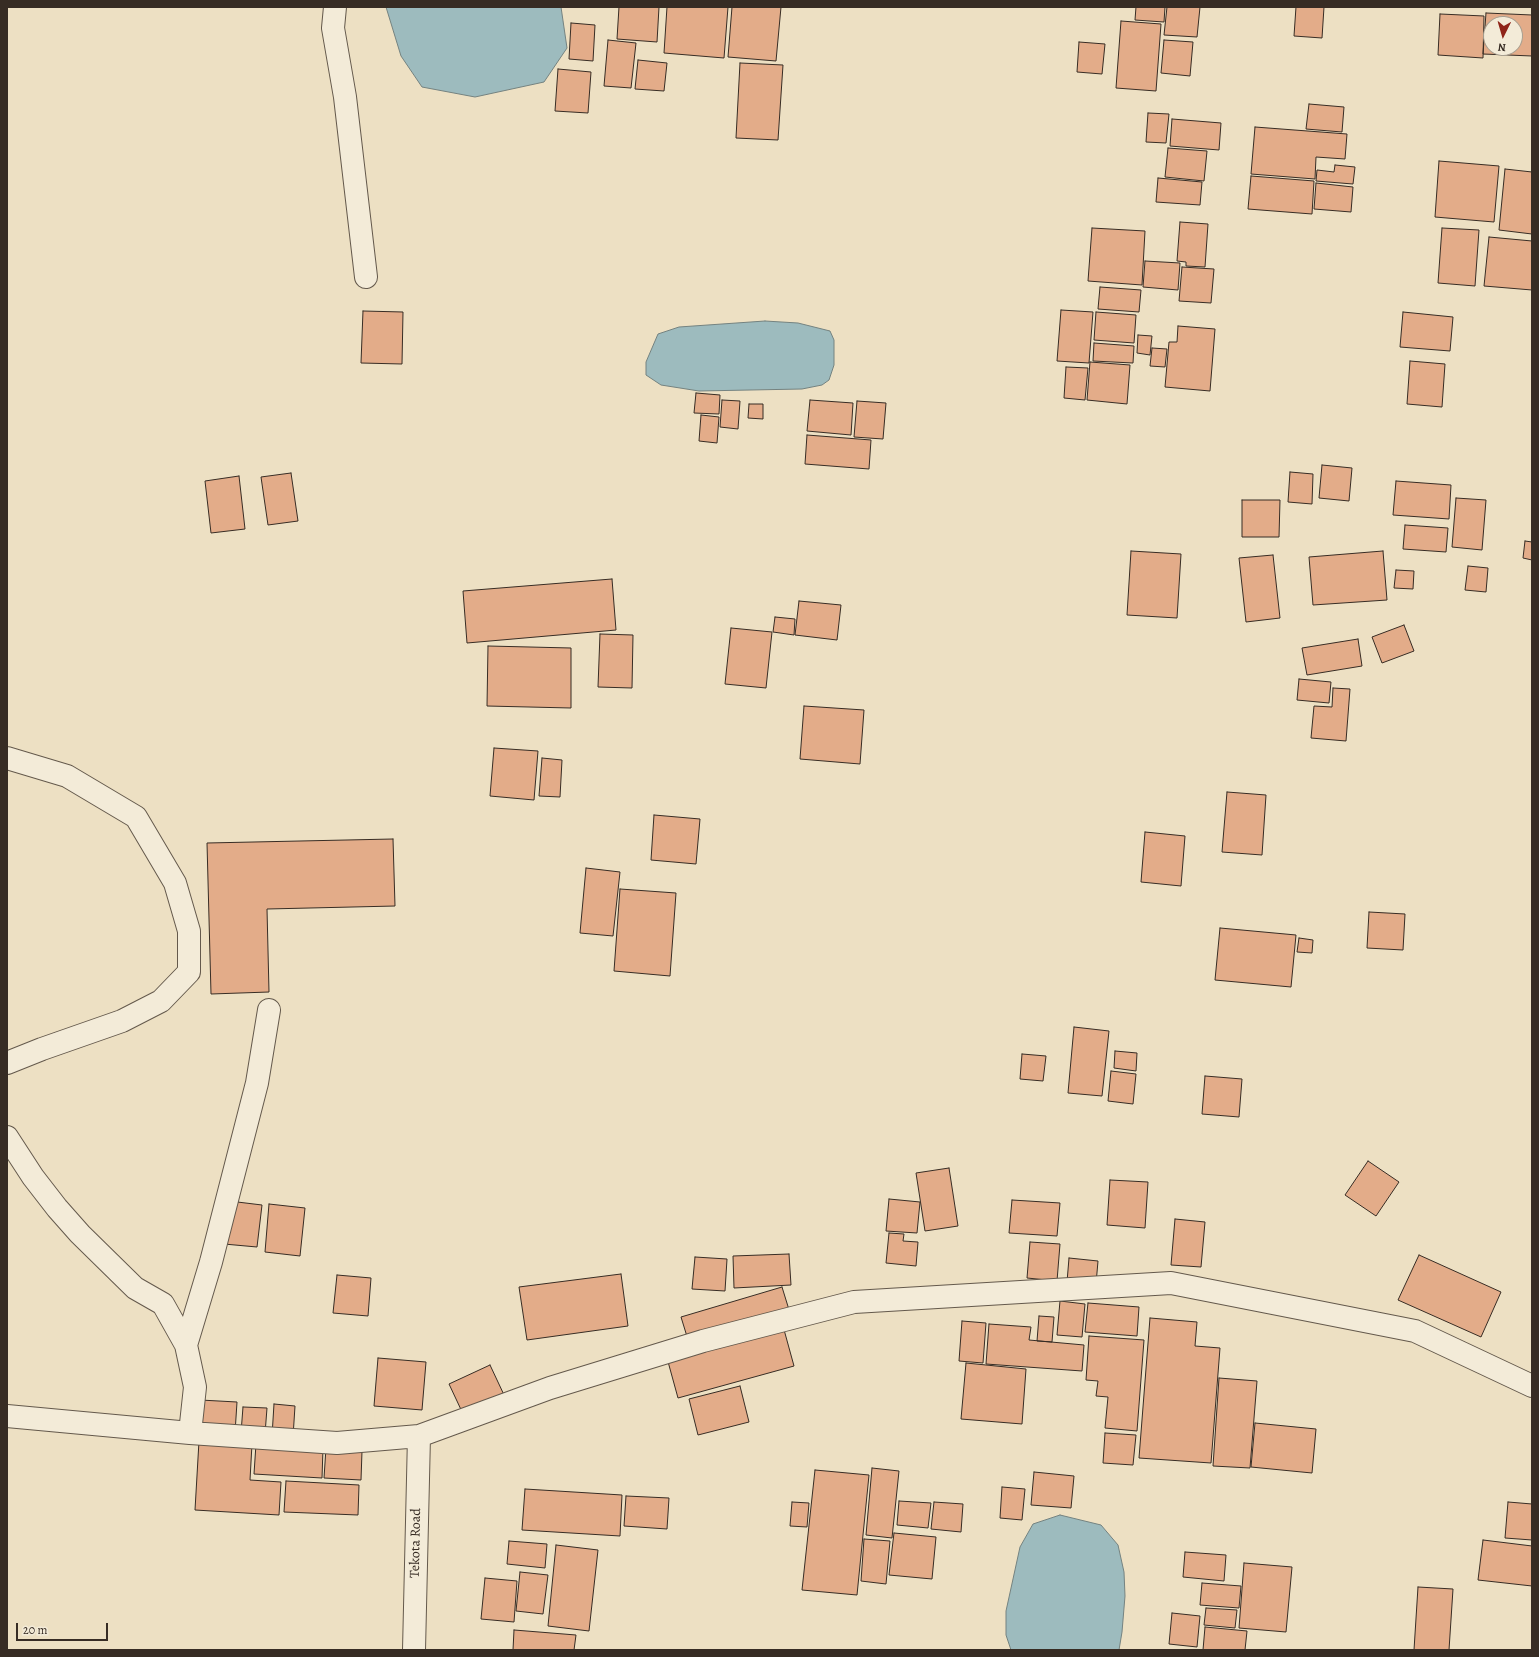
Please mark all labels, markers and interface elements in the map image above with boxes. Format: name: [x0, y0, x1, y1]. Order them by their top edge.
north arrow: [1483, 16, 1523, 56]
text: N: [1497, 40, 1507, 55]
street label: Tekota Road: [407, 1508, 425, 1578]
scale bar: [18, 1615, 110, 1641]
text: 20 m: [23, 1622, 47, 1638]

